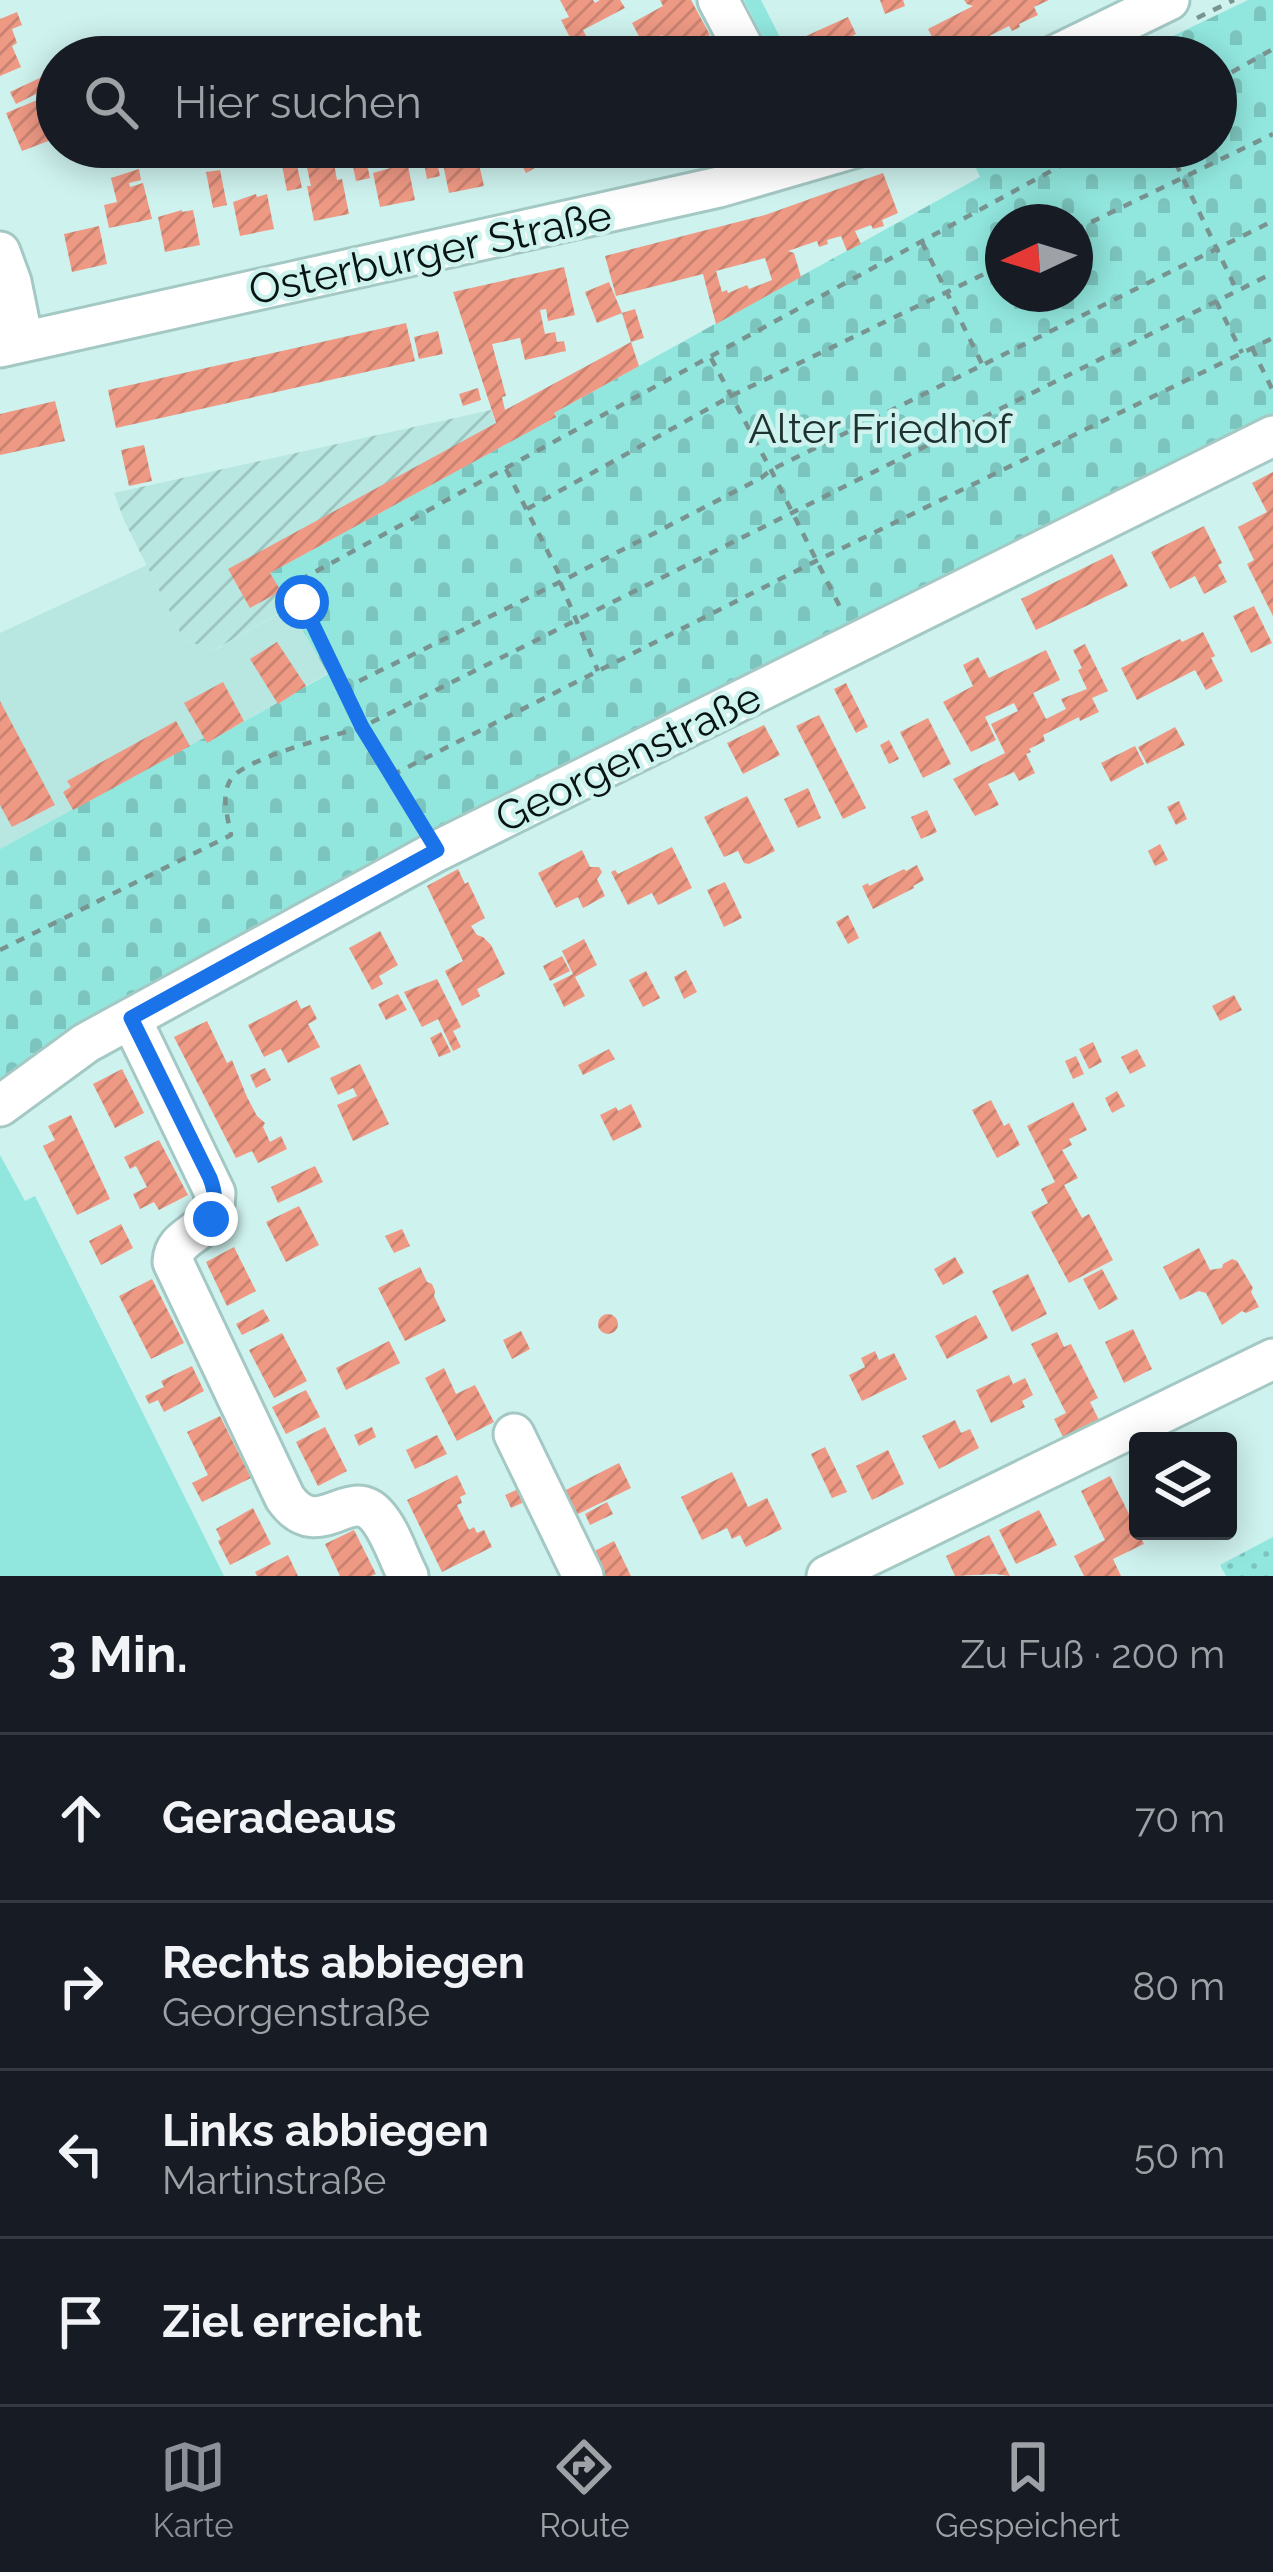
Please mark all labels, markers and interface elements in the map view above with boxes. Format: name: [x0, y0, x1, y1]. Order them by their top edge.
search box: [36, 36, 1237, 168]
icon: search: [78, 69, 144, 135]
text: Hier suchen: [174, 76, 422, 129]
street label: Osterburger Straße: [244, 190, 616, 315]
north arrow: [985, 204, 1093, 312]
park label: Alter Friedhof: [748, 404, 1014, 453]
route start: [275, 575, 329, 629]
street label: Georgenstraße: [488, 672, 769, 843]
route end: [184, 1192, 238, 1246]
map controls: [1129, 1432, 1237, 1540]
button: layers: [1129, 1432, 1237, 1540]
text: 3 Min.: [48, 1624, 188, 1684]
text: Zu Fuß · 200 m: [960, 1631, 1225, 1677]
icon: ahead: [48, 1785, 114, 1851]
text: Geradeaus: [162, 1791, 397, 1844]
text: 70 m: [1135, 1795, 1225, 1841]
text: Rechts abbiegen: [162, 1936, 525, 1989]
icon: right: [48, 1953, 114, 2019]
text: 80 m: [1132, 1963, 1225, 2009]
text: Georgenstraße: [162, 1989, 430, 2035]
text: Links abbiegen: [162, 2104, 489, 2157]
icon: left: [48, 2121, 114, 2187]
text: 50 m: [1134, 2131, 1225, 2177]
text: Martinstraße: [162, 2157, 386, 2203]
icon: arrive: [48, 2289, 114, 2355]
text: Ziel erreicht: [162, 2295, 422, 2348]
tab: Karte: [153, 2434, 234, 2545]
tab: Route: [539, 2434, 630, 2545]
tab: Gespeichert: [935, 2434, 1120, 2545]

